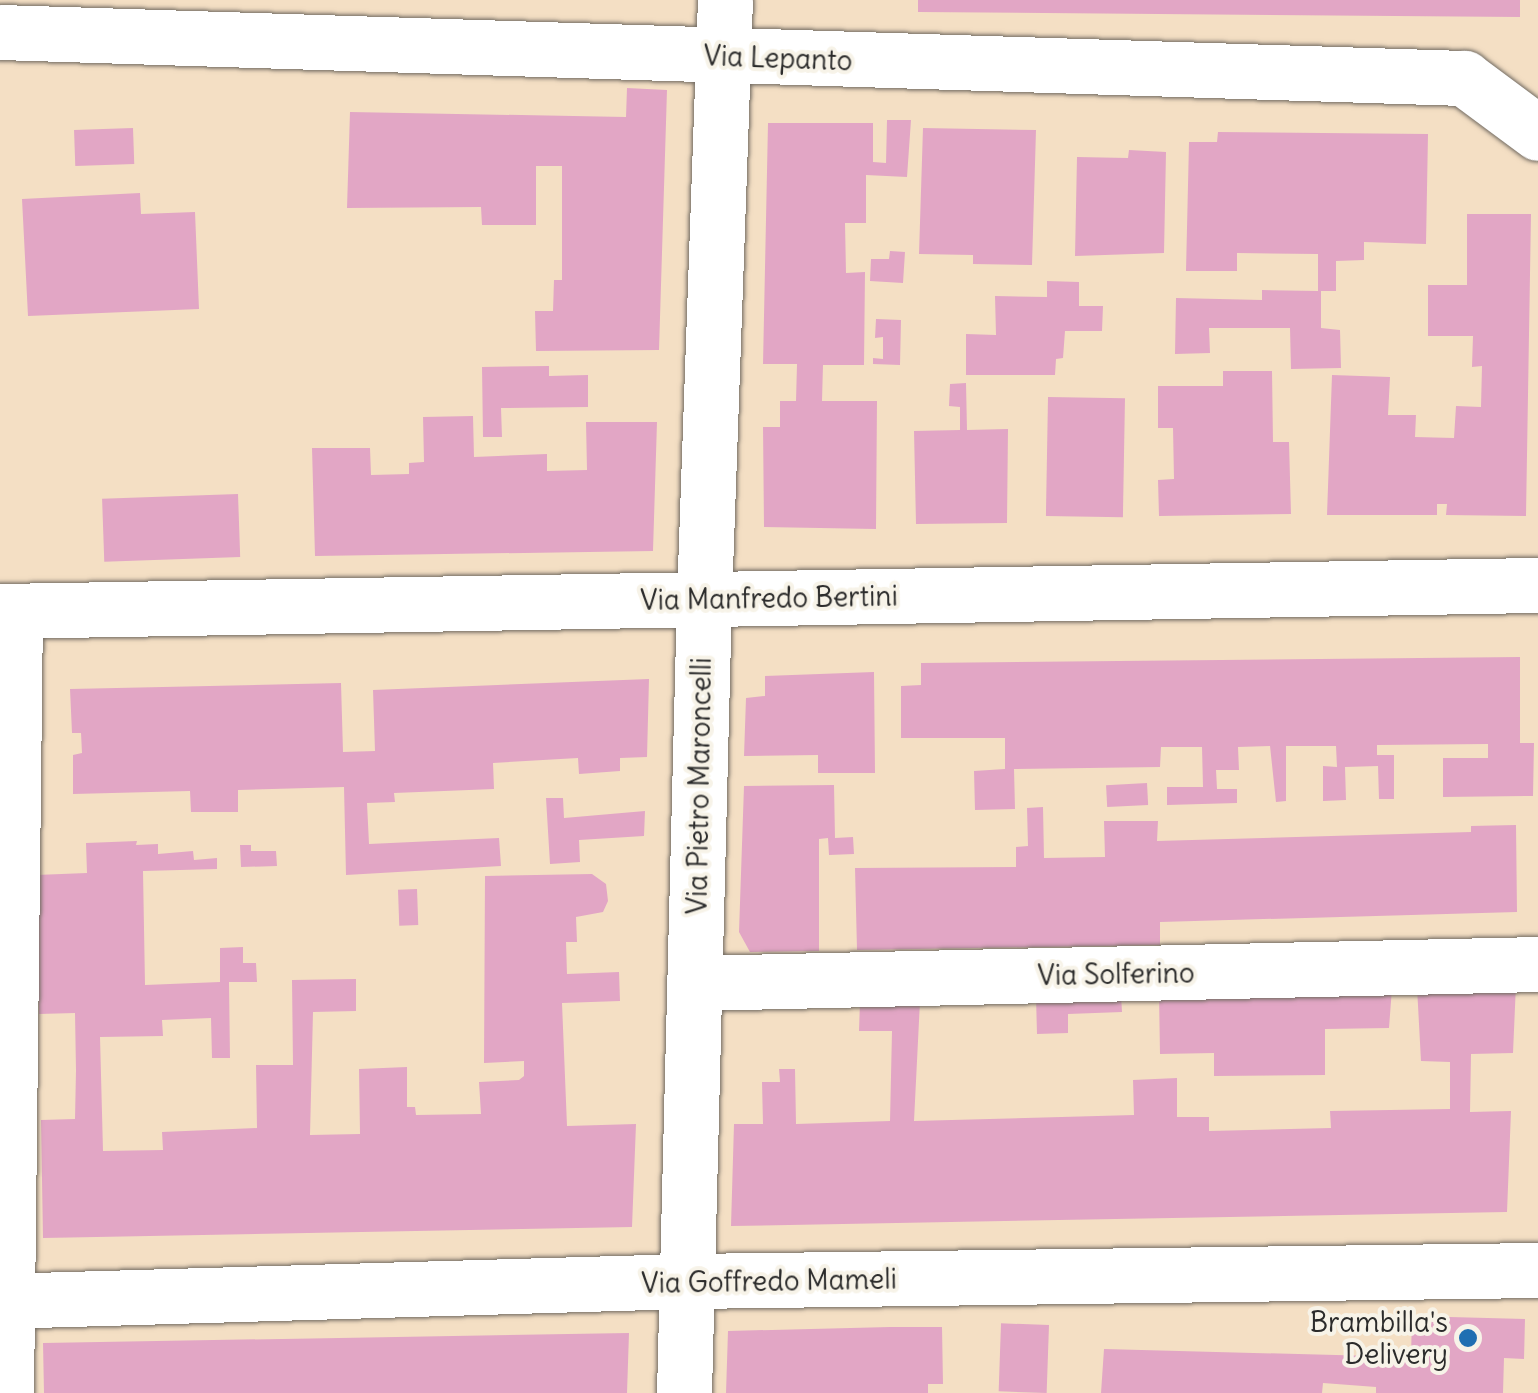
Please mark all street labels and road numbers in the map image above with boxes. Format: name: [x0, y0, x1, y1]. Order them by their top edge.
street label: Via Lepanto: [703, 39, 853, 77]
street label: Via Manfredo Bertini: [640, 579, 898, 617]
street label: Via Pietro Maroncelli: [680, 657, 718, 915]
street label: Via Solferino: [1037, 956, 1195, 992]
street label: Via Goffredo Mameli: [641, 1262, 897, 1300]

